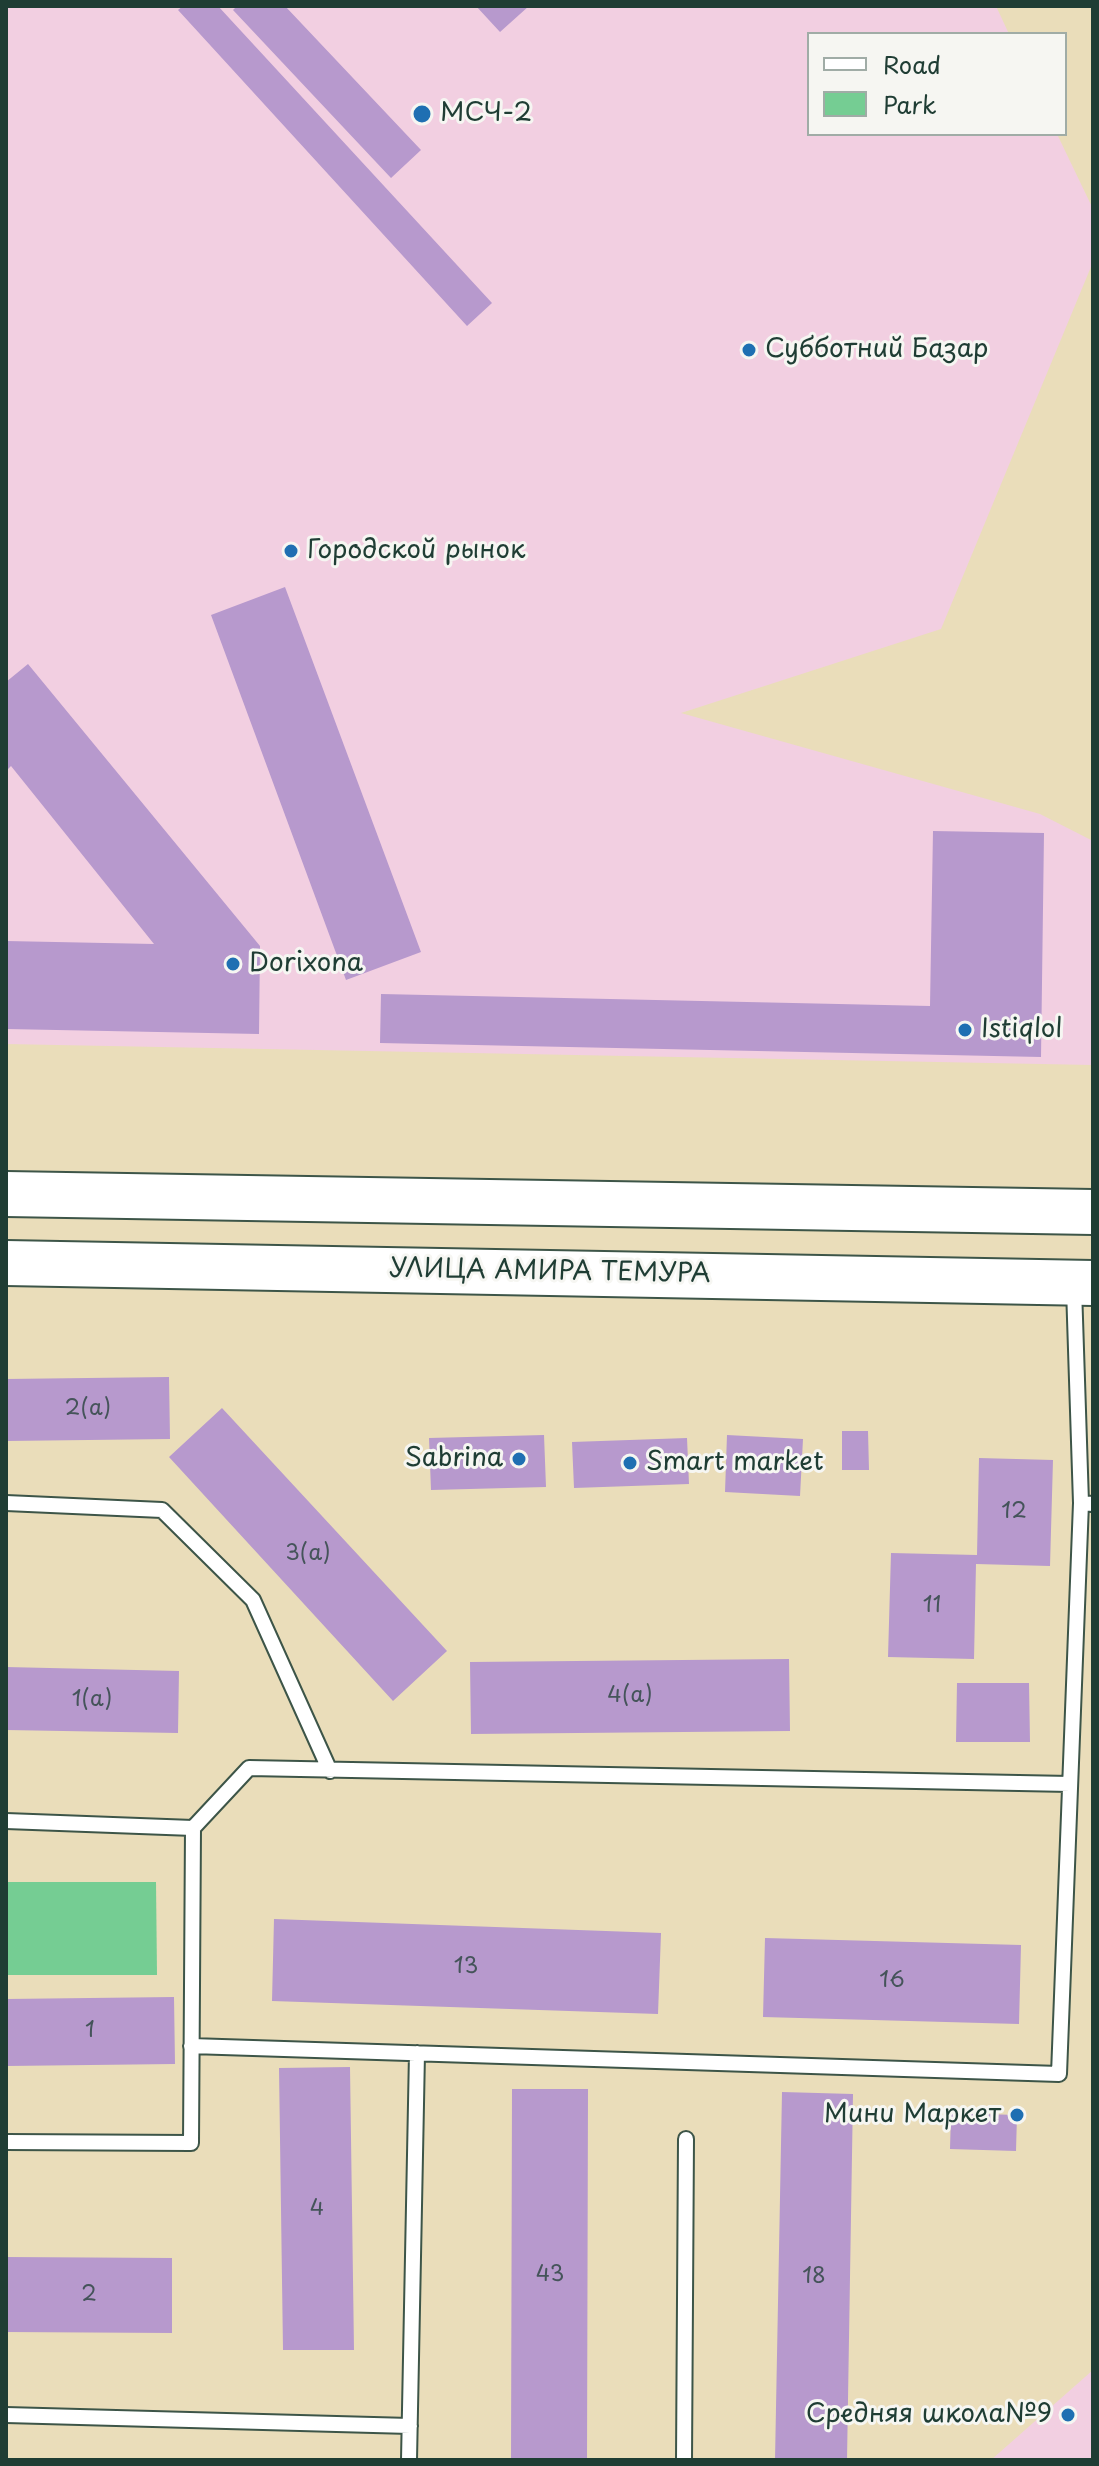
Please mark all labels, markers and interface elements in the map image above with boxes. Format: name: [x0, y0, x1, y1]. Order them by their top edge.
legend: [807, 32, 1067, 136]
text: Road: [883, 46, 941, 82]
text: Park: [883, 86, 937, 122]
place label: МСЧ-2: [440, 98, 532, 130]
marker: МСЧ-2: [411, 103, 433, 125]
place label: Субботний Базар: [765, 334, 988, 366]
marker: Субботний Базар: [740, 341, 758, 359]
place label: Городской рынок: [307, 535, 525, 567]
marker: Городской рынок: [282, 542, 300, 560]
place label: Dorixona: [249, 948, 363, 980]
marker: Dorixona: [224, 955, 242, 973]
place label: Istiqlol: [981, 1014, 1062, 1046]
marker: Istiqlol: [956, 1021, 974, 1039]
street label: УЛИЦА АМИРА ТЕМУРА: [389, 1254, 711, 1290]
house number: 2(а): [65, 1396, 111, 1422]
place label: Sabrina: [405, 1443, 503, 1475]
place label: Smart market: [646, 1447, 824, 1479]
marker: Sabrina: [510, 1450, 528, 1468]
marker: Smart market: [621, 1454, 639, 1472]
house number: 12: [1001, 1499, 1027, 1525]
house number: 3(а): [285, 1541, 331, 1567]
house number: 11: [923, 1593, 941, 1619]
house number: 4(а): [607, 1683, 653, 1709]
house number: 1(а): [72, 1687, 112, 1713]
house number: 13: [454, 1954, 478, 1980]
house number: 16: [879, 1968, 905, 1994]
house number: 1: [85, 2018, 95, 2044]
place label: Мини Маркет: [824, 2099, 1001, 2131]
marker: Мини Маркет: [1008, 2106, 1026, 2124]
house number: 4: [310, 2196, 324, 2222]
house number: 43: [536, 2262, 564, 2288]
house number: 18: [802, 2264, 826, 2290]
house number: 2: [81, 2282, 97, 2308]
place label: Средняя школа№9: [806, 2399, 1052, 2431]
marker: Средняя школа№9: [1059, 2406, 1077, 2424]

